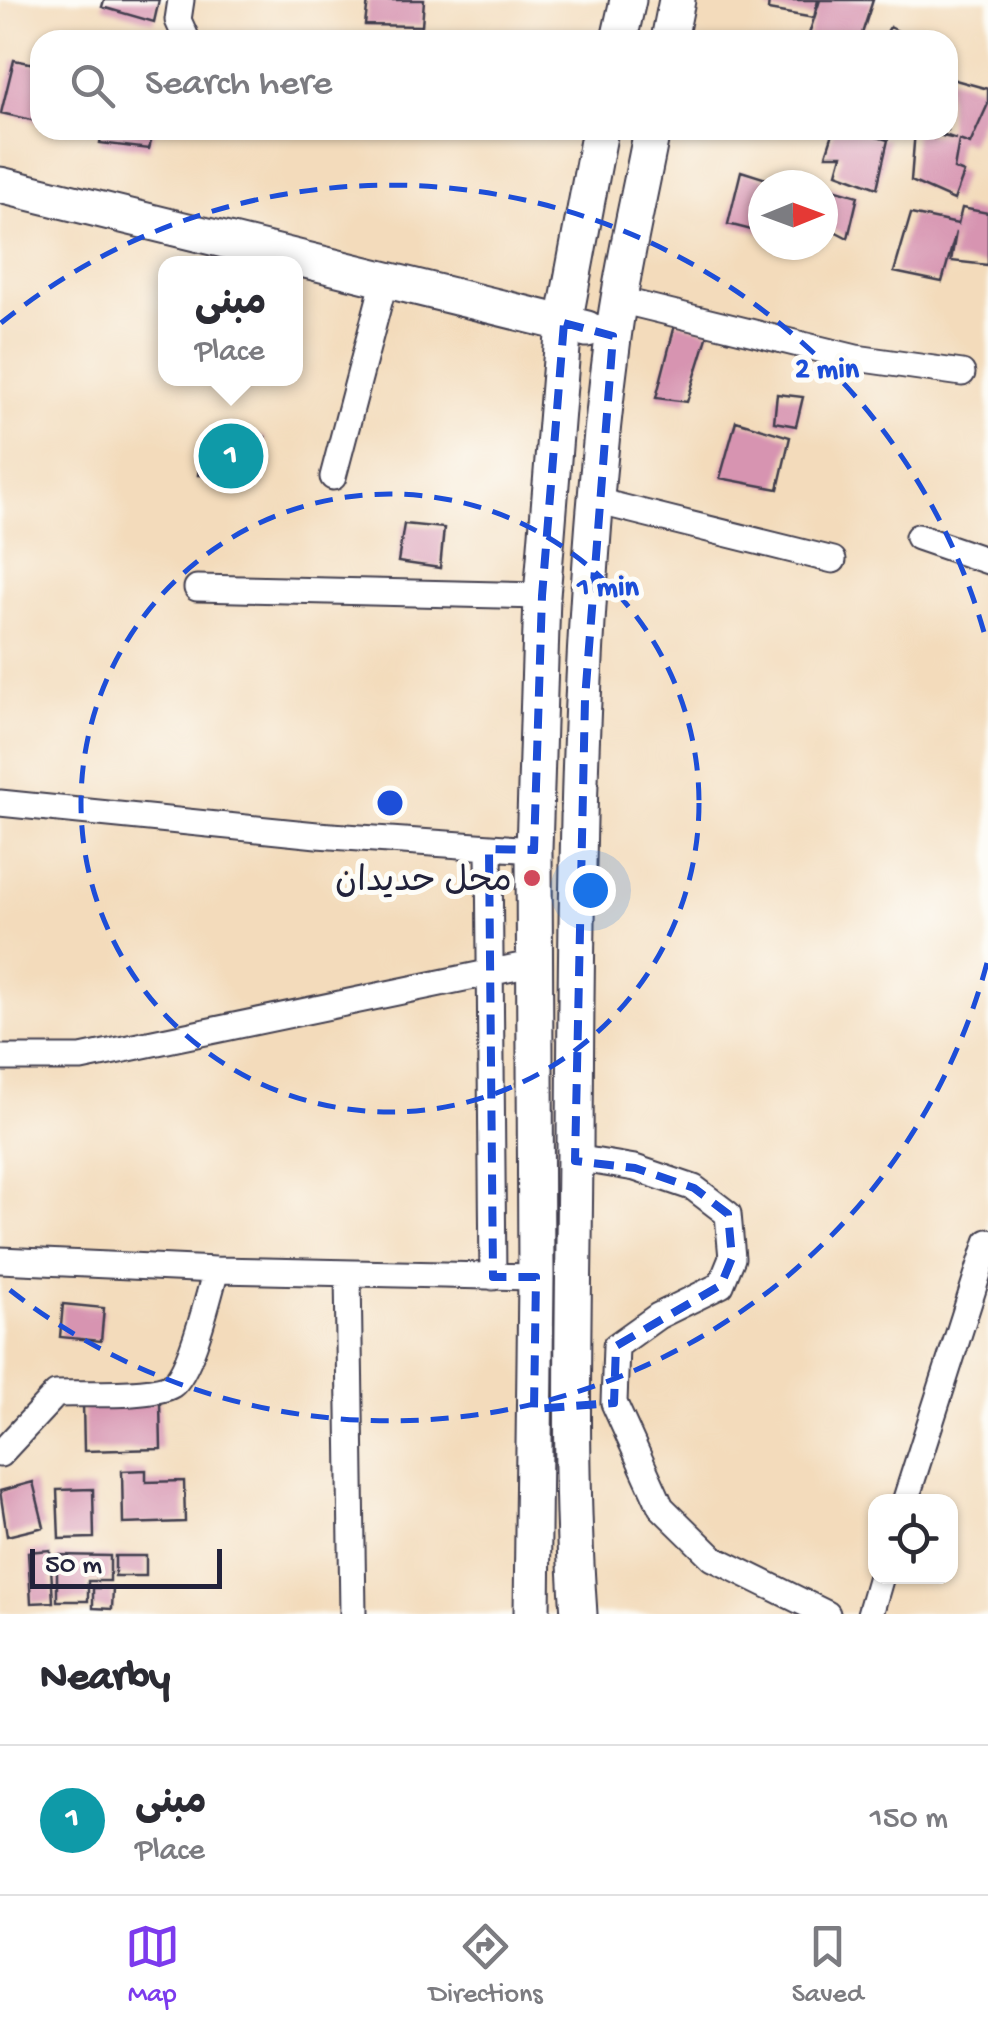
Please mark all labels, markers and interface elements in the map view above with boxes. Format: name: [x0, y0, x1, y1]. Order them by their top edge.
search box: [30, 30, 958, 140]
icon: search: [65, 58, 120, 113]
text: Search here: [145, 63, 332, 107]
north arrow: [748, 170, 838, 260]
popup: [158, 256, 303, 386]
text: مبنى: [195, 284, 266, 328]
text: Place: [195, 334, 265, 372]
text: 2 min: [795, 354, 860, 389]
pin: 1: [198, 418, 264, 494]
text: 1 min: [576, 572, 639, 607]
centre of rings: [372, 785, 408, 821]
place label: محل حديدان: [335, 863, 512, 904]
your location: [565, 865, 616, 916]
marker: محل حديدان: [521, 867, 543, 889]
map controls: [868, 1494, 958, 1584]
button: locate: [868, 1494, 958, 1584]
scale bar: [30, 1544, 222, 1588]
text: 50 m: [45, 1550, 102, 1583]
text: Nearby: [40, 1655, 170, 1704]
text: مبنى: [135, 1783, 207, 1827]
text: 1: [66, 1801, 79, 1839]
text: 150 m: [870, 1801, 948, 1839]
text: Place: [135, 1833, 205, 1871]
tab: Map: [125, 1919, 180, 2012]
tab: Directions: [429, 1919, 543, 2012]
tab: Saved: [792, 1919, 863, 2012]

